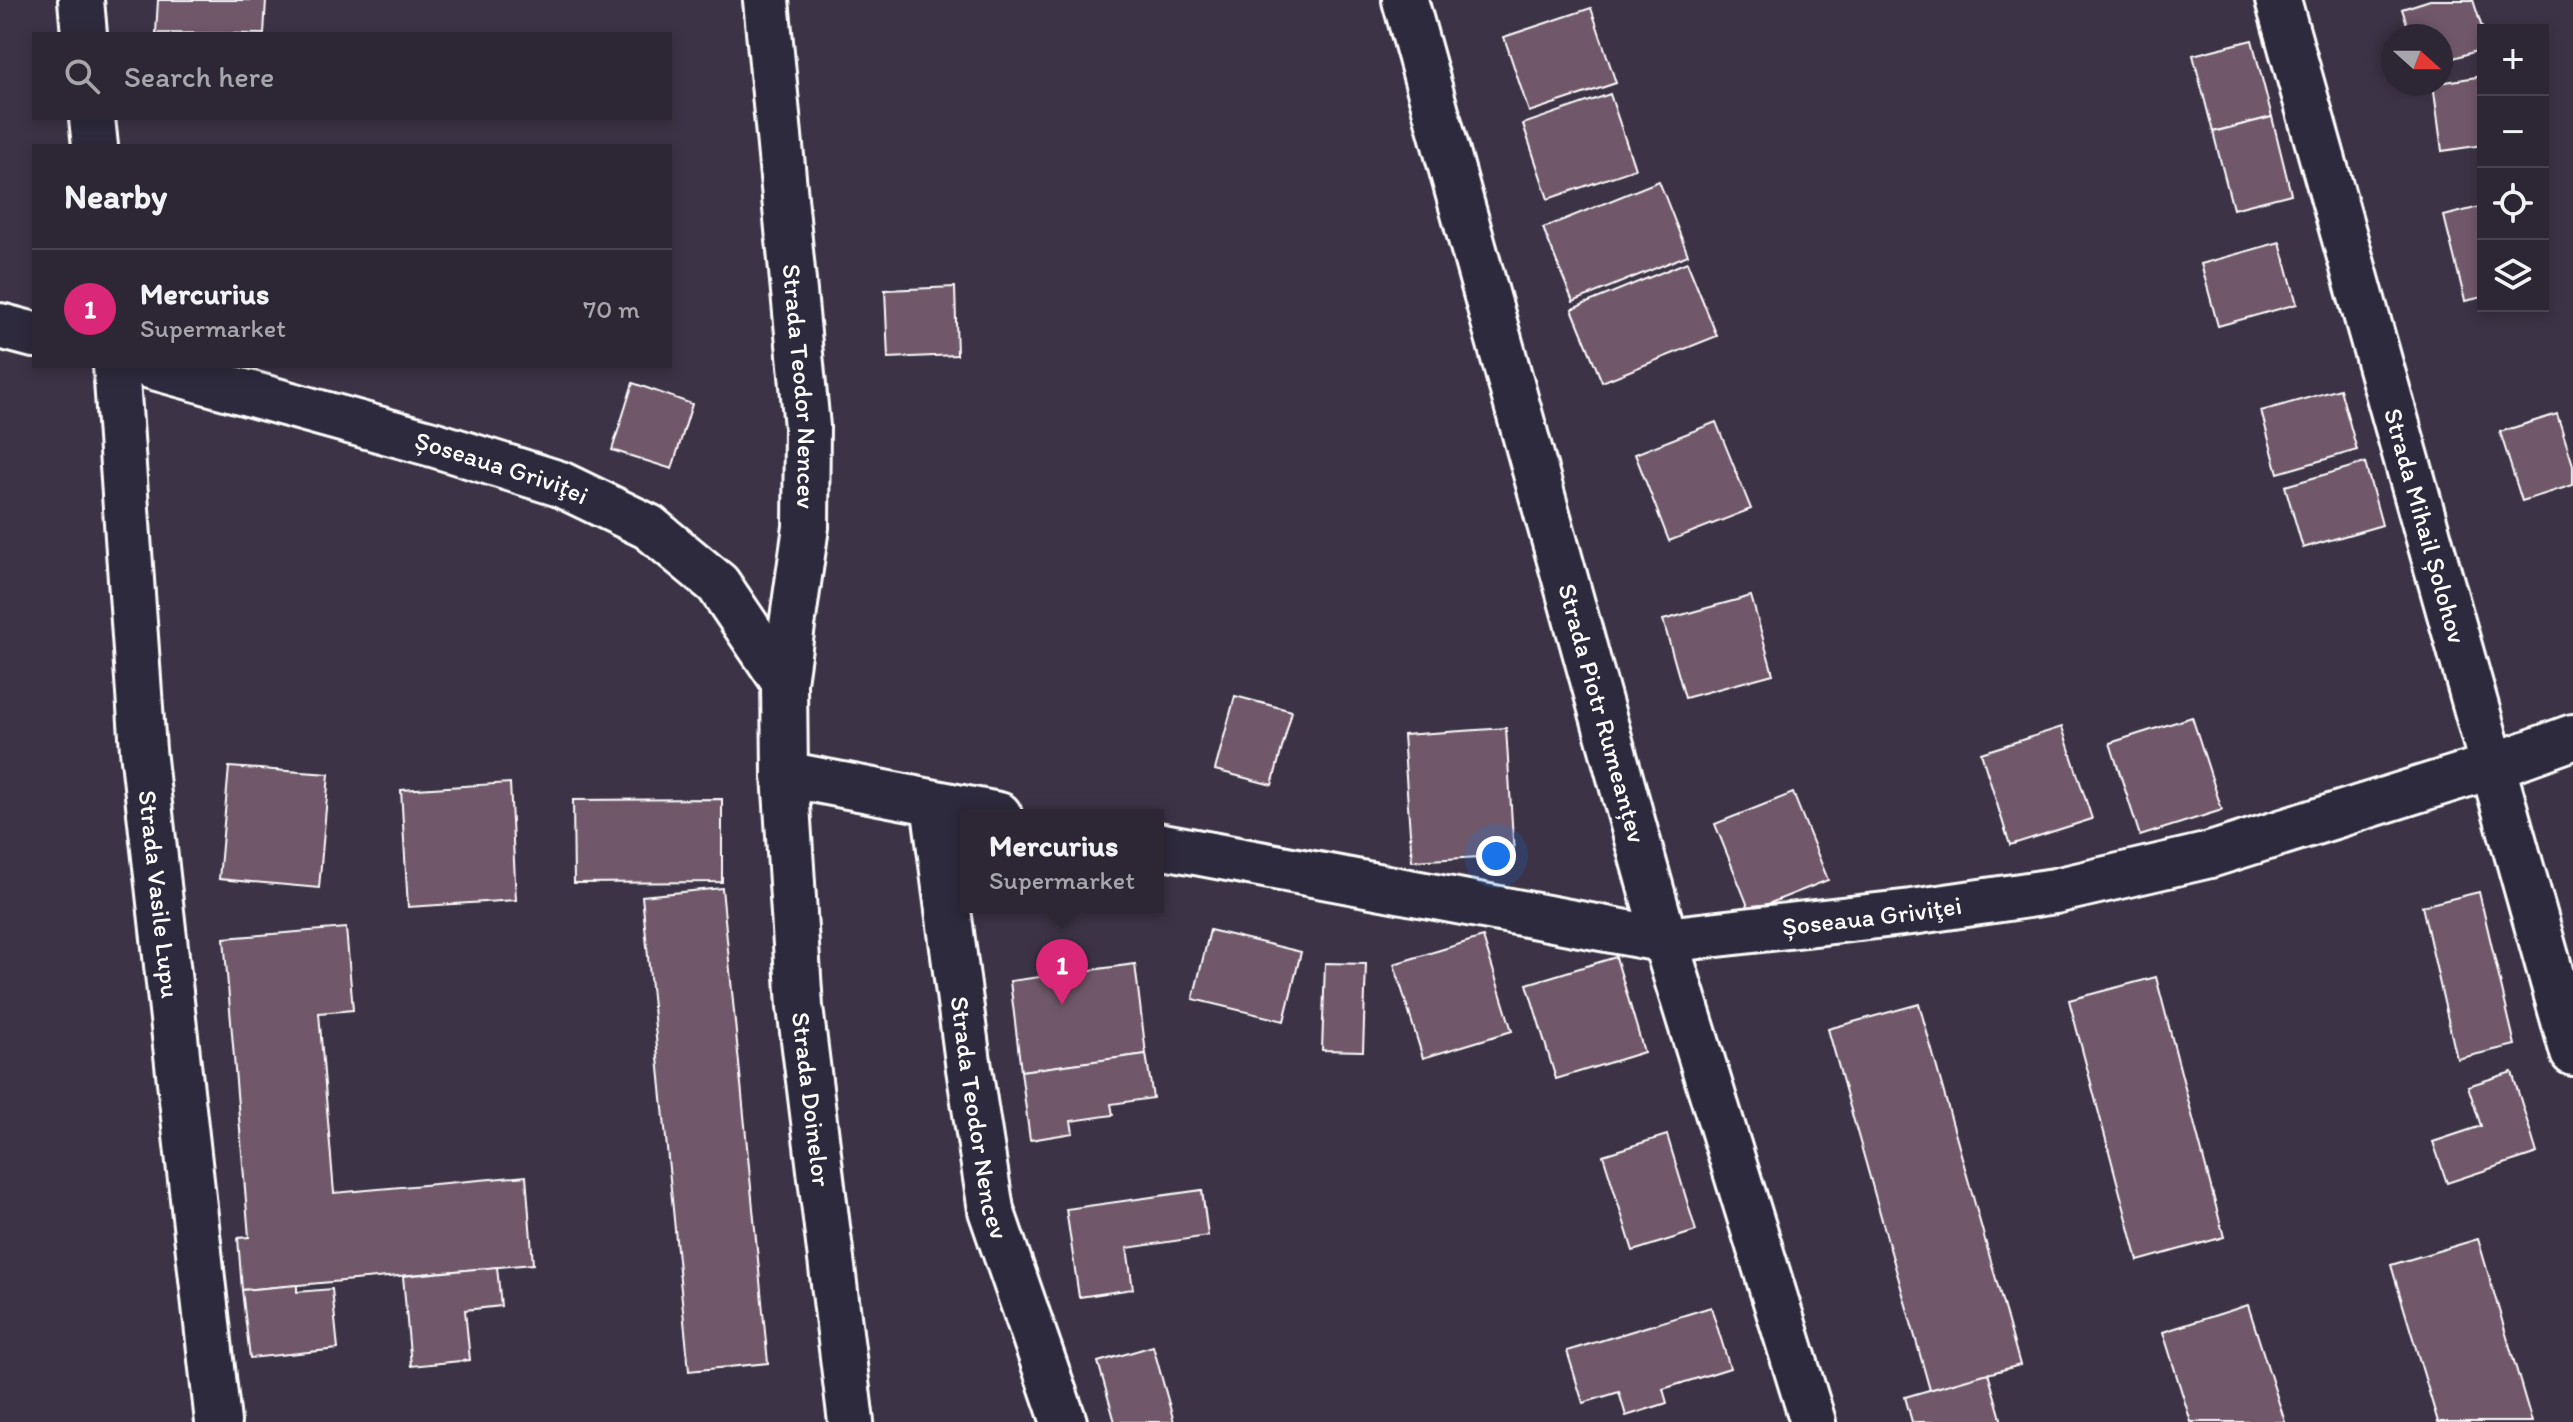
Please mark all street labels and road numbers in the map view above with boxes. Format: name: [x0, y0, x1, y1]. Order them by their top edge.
street label: Strada Teodor Nencev: [775, 262, 823, 509]
street label: Strada Mihail Șolohov: [2377, 405, 2473, 647]
street label: Șoseaua Griviţei: [411, 424, 594, 511]
street label: Strada Piotr Rumeanțev: [1551, 580, 1653, 847]
street label: Strada Vasile Lupu: [132, 789, 187, 1000]
street label: Șoseaua Griviţei: [1780, 889, 1964, 943]
street label: Strada Teodor Nencev: [944, 994, 1016, 1243]
street label: Strada Doinelor: [785, 1010, 838, 1189]

